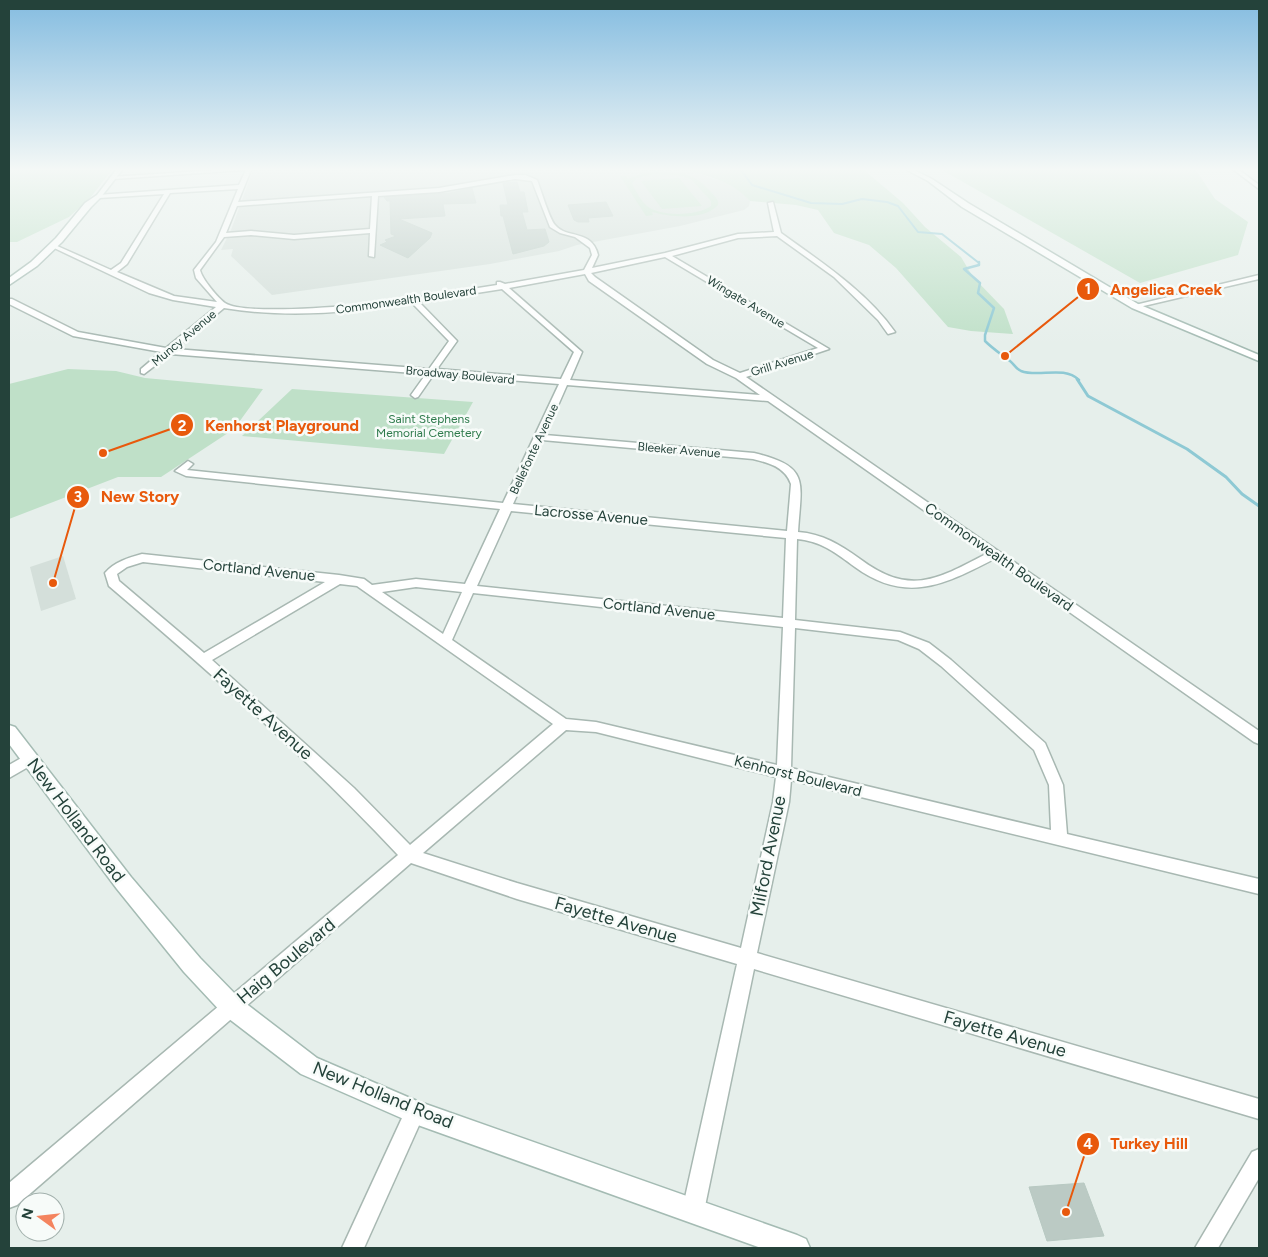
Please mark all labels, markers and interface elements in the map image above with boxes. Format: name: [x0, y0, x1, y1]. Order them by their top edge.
street label: Wingate Avenue: [704, 273, 788, 331]
callout: Angelica Creek: [1075, 274, 1233, 305]
text: 1: [1085, 280, 1091, 298]
text: Angelica Creek: [1110, 280, 1222, 299]
street label: Commonwealth Boulevard: [335, 283, 477, 317]
street label: Muncy Avenue: [149, 307, 219, 369]
street label: Grill Avenue: [749, 347, 815, 379]
street label: Broadway Boulevard: [405, 363, 515, 387]
street label: Bellefonte Avenue: [507, 401, 561, 497]
callout: Kenhorst Playground: [170, 410, 368, 441]
park label: Saint Stephens Memorial Cemetery: [376, 412, 483, 440]
text: Kenhorst Playground: [205, 416, 359, 435]
text: 2: [178, 417, 187, 435]
street label: Bleeker Avenue: [637, 439, 721, 461]
callout: New Story: [65, 481, 189, 512]
text: New Story: [101, 487, 180, 506]
text: 3: [74, 488, 82, 506]
street label: Commonwealth Boulevard: [921, 499, 1077, 615]
street label: Lacrosse Avenue: [533, 501, 649, 529]
street label: Cortland Avenue: [202, 555, 316, 585]
street label: Cortland Avenue: [602, 594, 716, 624]
street label: Fayette Avenue: [209, 663, 317, 765]
street label: Kenhorst Boulevard: [732, 751, 864, 801]
street label: New Holland Road: [22, 754, 130, 886]
street label: Milford Avenue: [746, 794, 791, 918]
street label: Fayette Avenue: [552, 892, 680, 948]
street label: Haig Boulevard: [232, 913, 340, 1009]
street label: Fayette Avenue: [941, 1006, 1069, 1062]
street label: New Holland Road: [310, 1057, 456, 1133]
callout: Turkey Hill: [1075, 1128, 1198, 1159]
text: Turkey Hill: [1110, 1134, 1188, 1153]
text: 4: [1083, 1135, 1093, 1153]
north arrow: [15, 1192, 65, 1242]
text: N: [18, 1206, 38, 1221]

